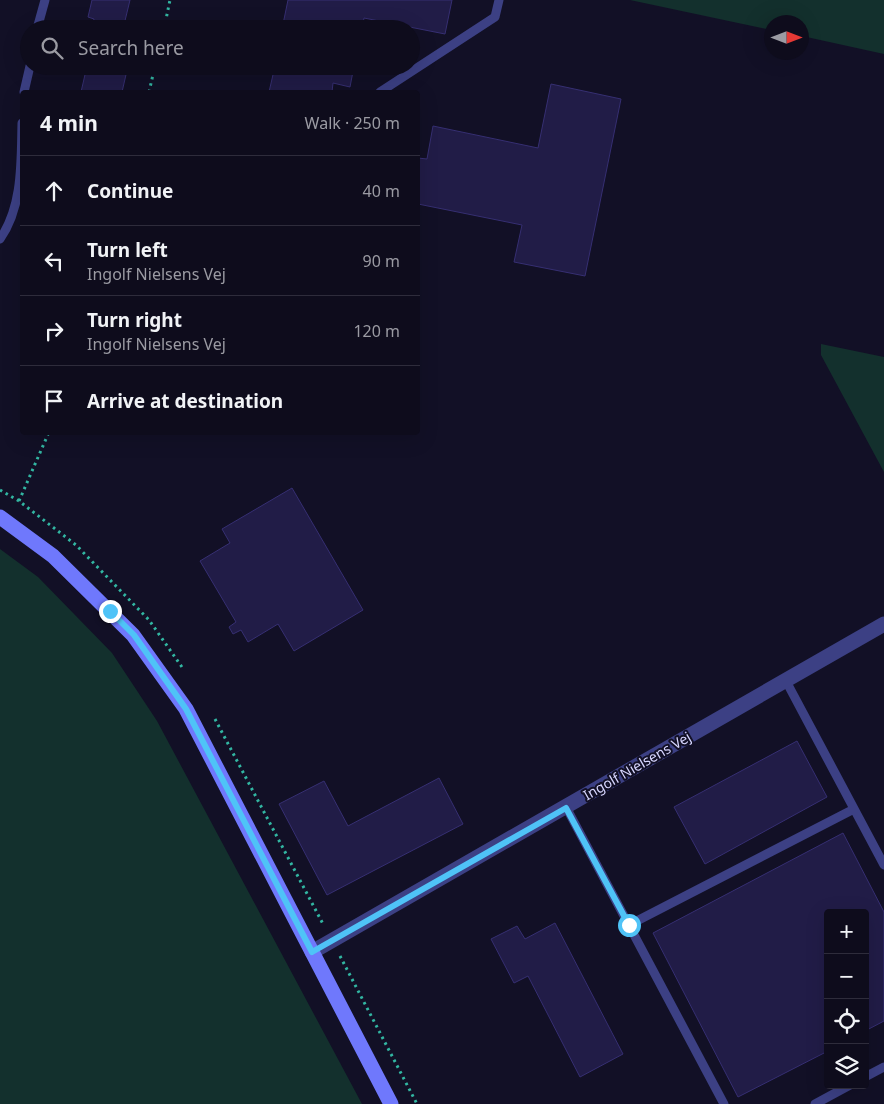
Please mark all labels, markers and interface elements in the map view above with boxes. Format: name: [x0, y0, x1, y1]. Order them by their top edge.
north arrow: [764, 15, 809, 60]
search box: [20, 20, 420, 75]
icon: search: [38, 34, 66, 62]
text: Search here: [78, 35, 184, 61]
text: 4 min: [40, 109, 98, 137]
text: Walk · 250 m: [305, 112, 400, 134]
icon: ahead: [40, 177, 68, 205]
text: Continue: [87, 178, 173, 204]
text: 40 m: [363, 180, 400, 202]
text: Turn left: [87, 237, 168, 263]
icon: left: [40, 247, 68, 275]
text: 90 m: [363, 250, 400, 272]
text: Ingolf Nielsens Vej: [87, 263, 226, 285]
text: Turn right: [87, 307, 182, 333]
icon: right: [40, 317, 68, 345]
text: 120 m: [353, 320, 400, 342]
text: Ingolf Nielsens Vej: [87, 333, 226, 355]
icon: arrive: [40, 387, 68, 415]
text: Arrive at destination: [87, 388, 283, 414]
route end: [99, 600, 122, 623]
street label: Ingolf Nielsens Vej: [579, 727, 694, 804]
map controls: [824, 909, 869, 1089]
button: +: [824, 909, 869, 954]
route start: [618, 914, 641, 937]
button: −: [824, 954, 869, 999]
button: locate: [824, 999, 869, 1044]
button: layers: [824, 1044, 869, 1089]

